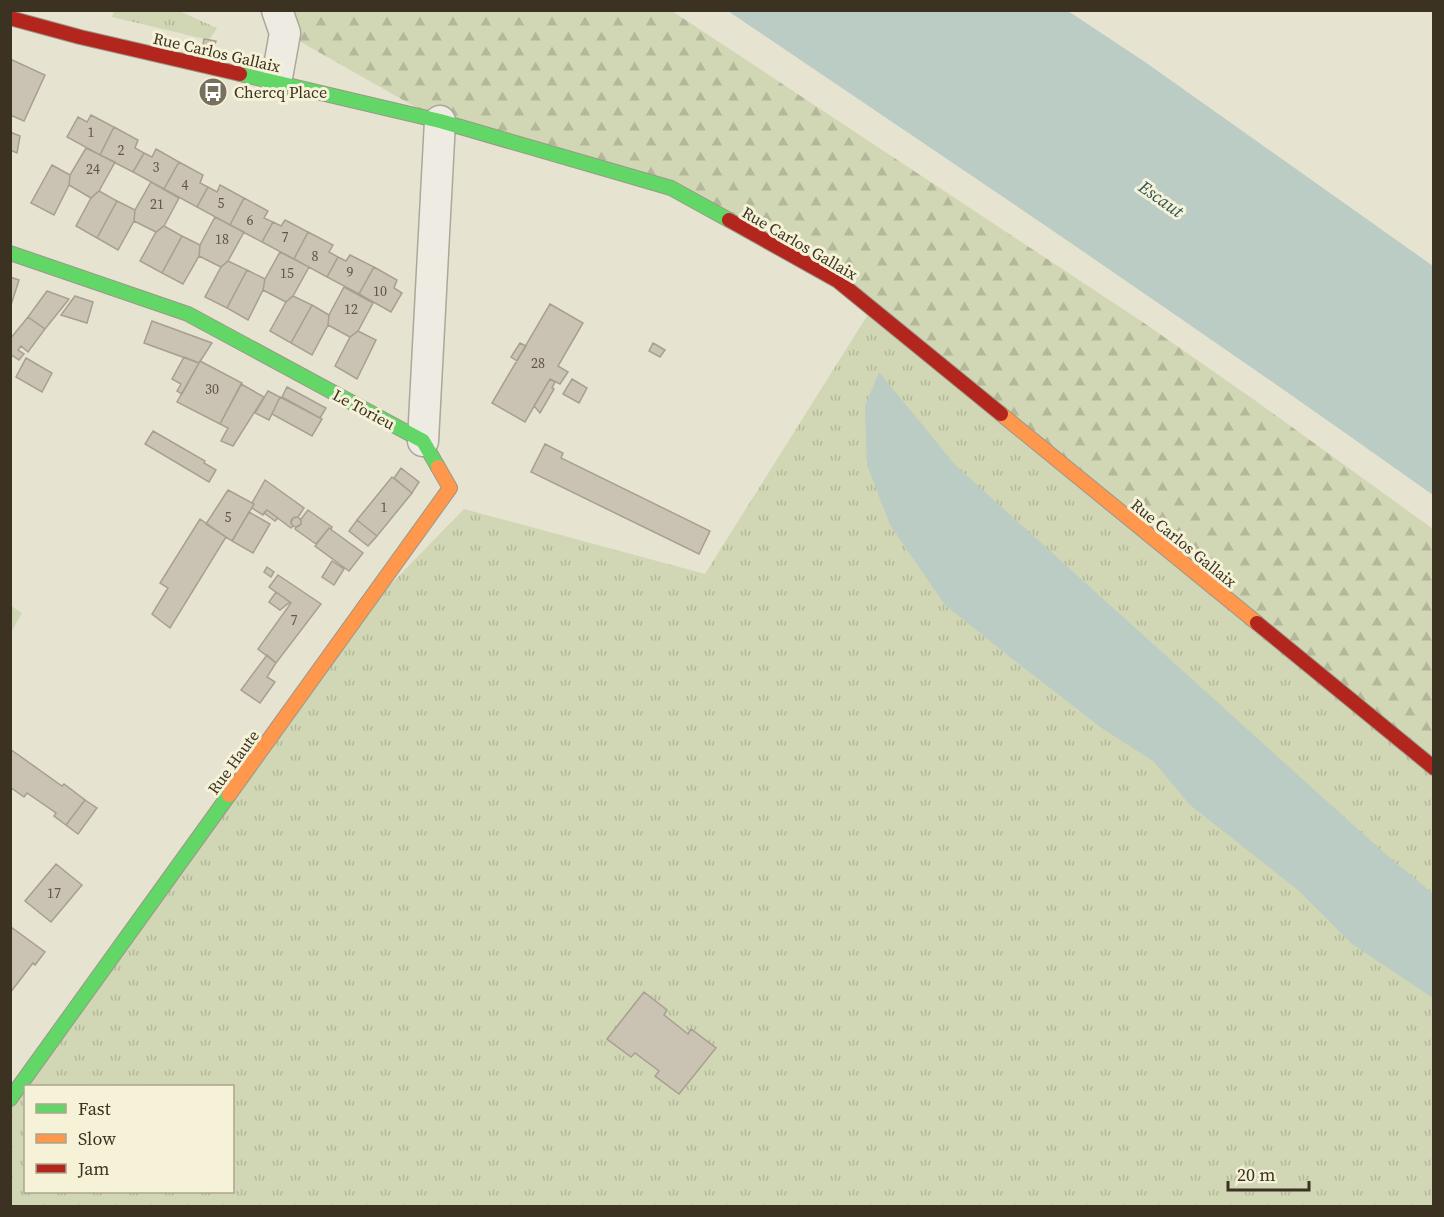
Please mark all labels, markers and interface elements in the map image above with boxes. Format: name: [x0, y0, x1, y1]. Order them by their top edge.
street label: Rue Carlos Gallaix: [151, 27, 283, 77]
bus stop icon: Chercq Place: [197, 76, 229, 108]
place label: Chercq Place: [234, 81, 327, 103]
house number: 1: [88, 122, 95, 142]
house number: 2: [118, 140, 125, 160]
house number: 3: [153, 157, 160, 177]
house number: 24: [86, 159, 100, 179]
water label: Escaut: [1133, 173, 1190, 224]
house number: 4: [182, 175, 189, 195]
house number: 5: [218, 193, 225, 213]
house number: 21: [150, 194, 164, 214]
street label: Rue Carlos Gallaix: [738, 201, 862, 285]
house number: 6: [247, 210, 254, 230]
house number: 7: [282, 227, 289, 247]
house number: 18: [215, 229, 229, 249]
house number: 8: [312, 246, 319, 266]
house number: 9: [347, 262, 354, 282]
house number: 15: [280, 263, 294, 283]
house number: 10: [373, 281, 387, 301]
house number: 12: [344, 299, 358, 319]
house number: 28: [531, 353, 545, 373]
house number: 30: [205, 379, 219, 399]
street label: Le Torieu: [329, 383, 399, 435]
street label: Rue Carlos Gallaix: [1127, 494, 1242, 593]
house number: 1: [381, 497, 388, 517]
house number: 5: [225, 507, 232, 527]
house number: 7: [291, 610, 298, 630]
street label: Rue Haute: [202, 725, 264, 799]
house number: 17: [47, 883, 61, 903]
legend: [24, 1085, 234, 1193]
text: Fast: [78, 1096, 111, 1121]
text: Slow: [78, 1126, 116, 1151]
scale bar: [1228, 1154, 1309, 1192]
text: Jam: [77, 1156, 110, 1181]
text: 20 m: [1237, 1162, 1275, 1187]

